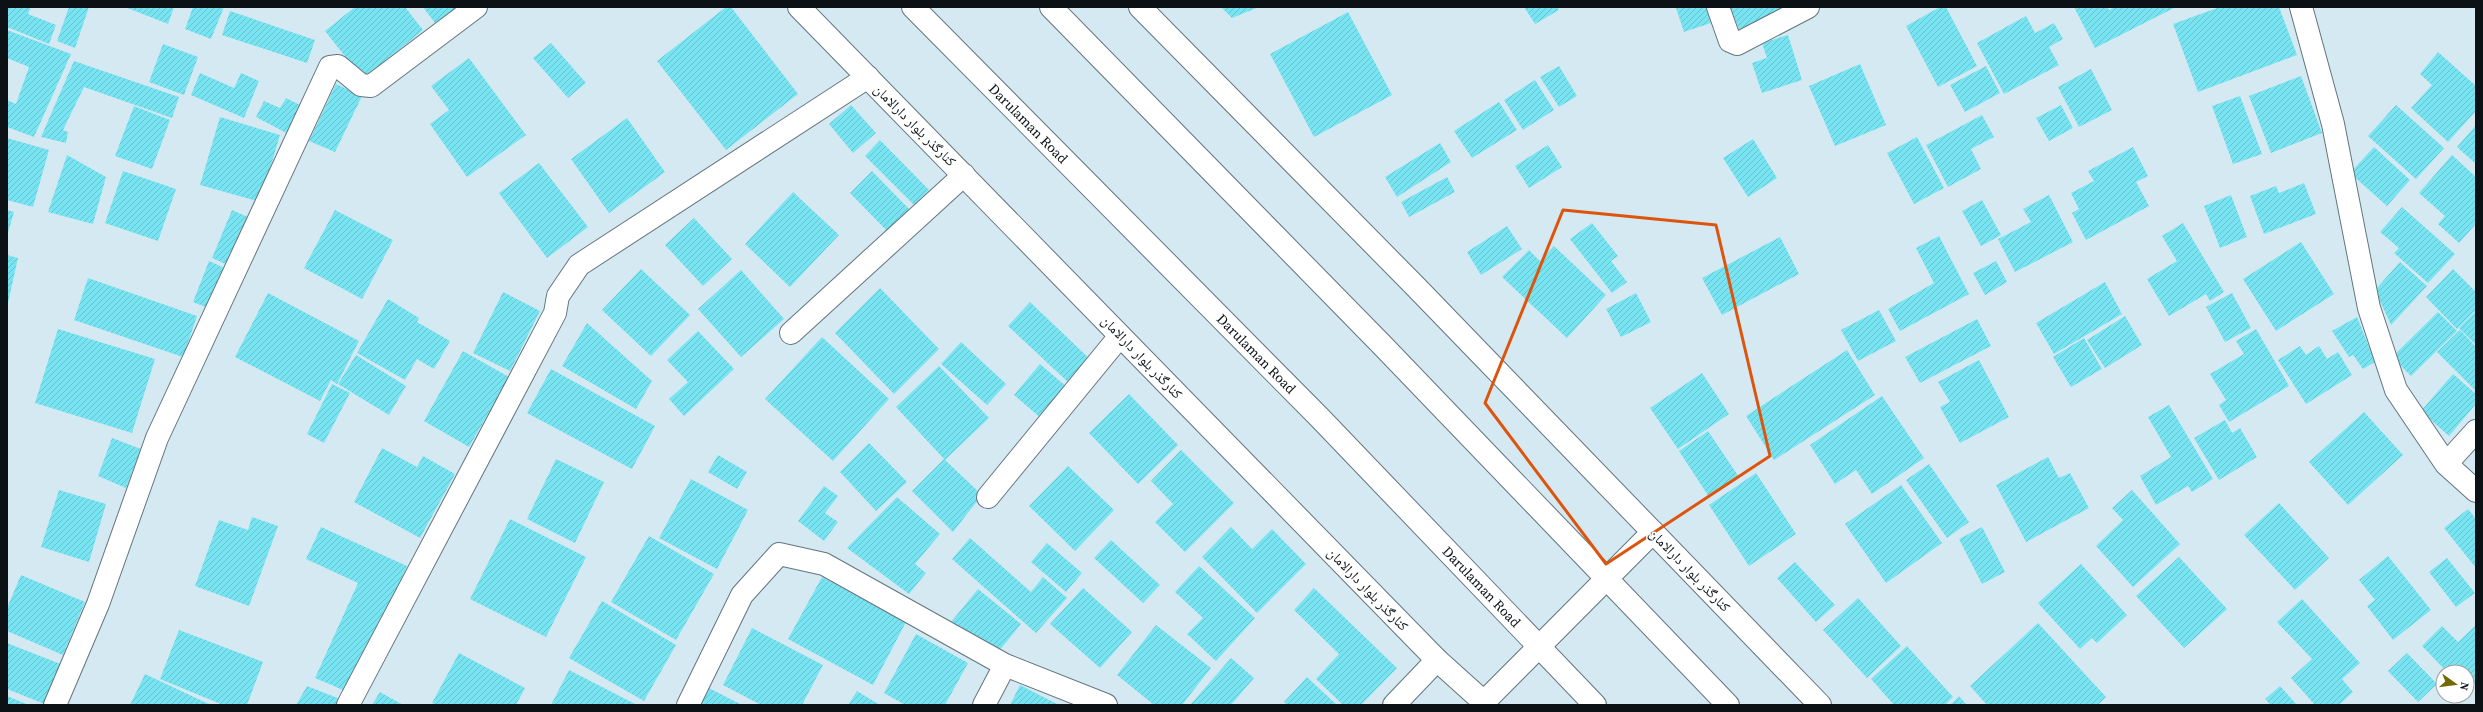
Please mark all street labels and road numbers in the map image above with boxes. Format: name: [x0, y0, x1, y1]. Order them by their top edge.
street label: کنارگذر بلوار دارالامان: [869, 79, 961, 171]
street label: Darulaman Road: [984, 79, 1073, 168]
street label: Darulaman Road: [1212, 309, 1301, 398]
street label: کنارگذر بلوار دارالامان: [1097, 311, 1187, 403]
street label: کنارگذر بلوار دارالامان: [1645, 524, 1735, 616]
street label: Darulaman Road: [1438, 542, 1525, 632]
street label: کنارگذر بلوار دارالامان: [1323, 543, 1413, 635]

